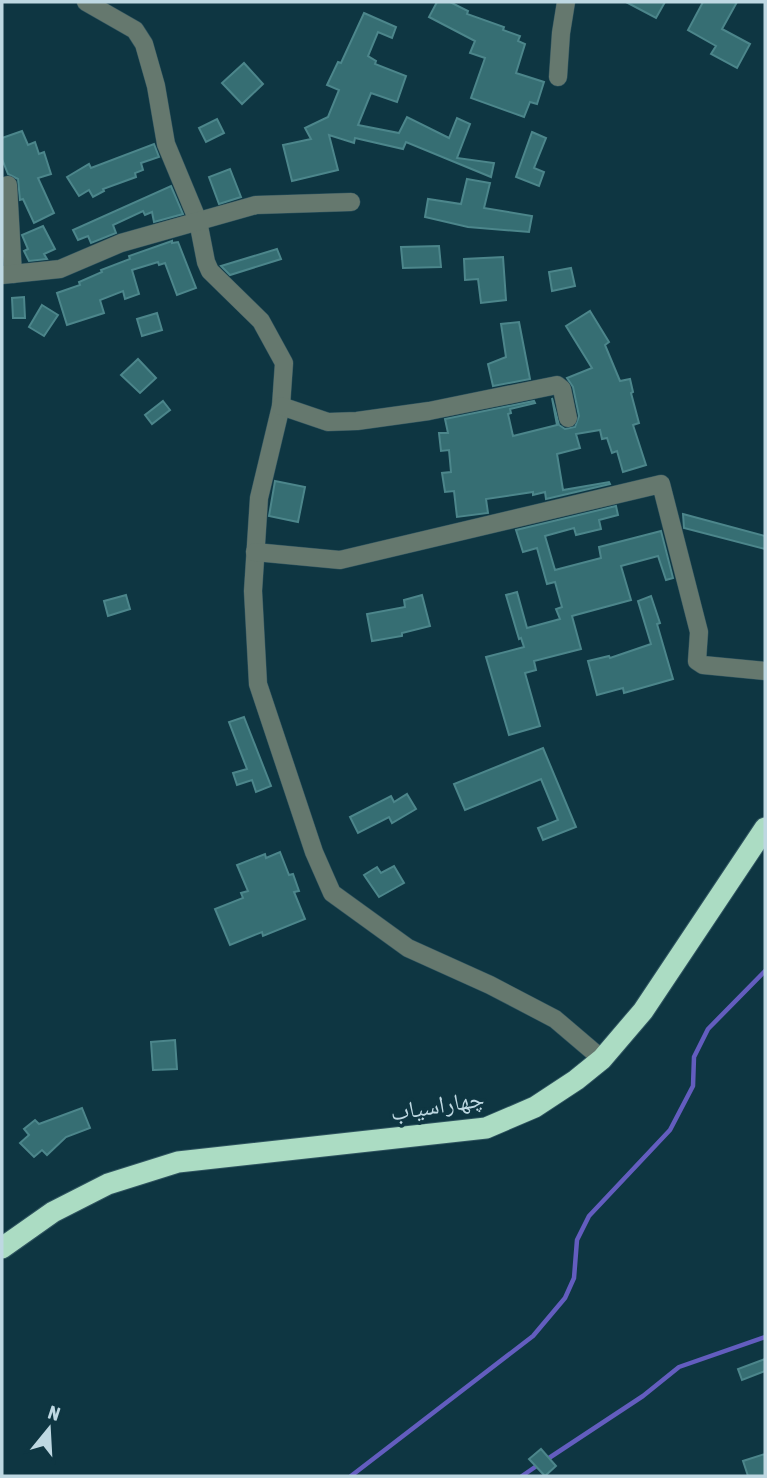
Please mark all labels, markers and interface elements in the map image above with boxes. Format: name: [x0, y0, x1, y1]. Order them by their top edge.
street label: چهاراسیاب: [388, 1084, 486, 1126]
north arrow: [14, 1394, 84, 1464]
text: N: [46, 1401, 63, 1425]

